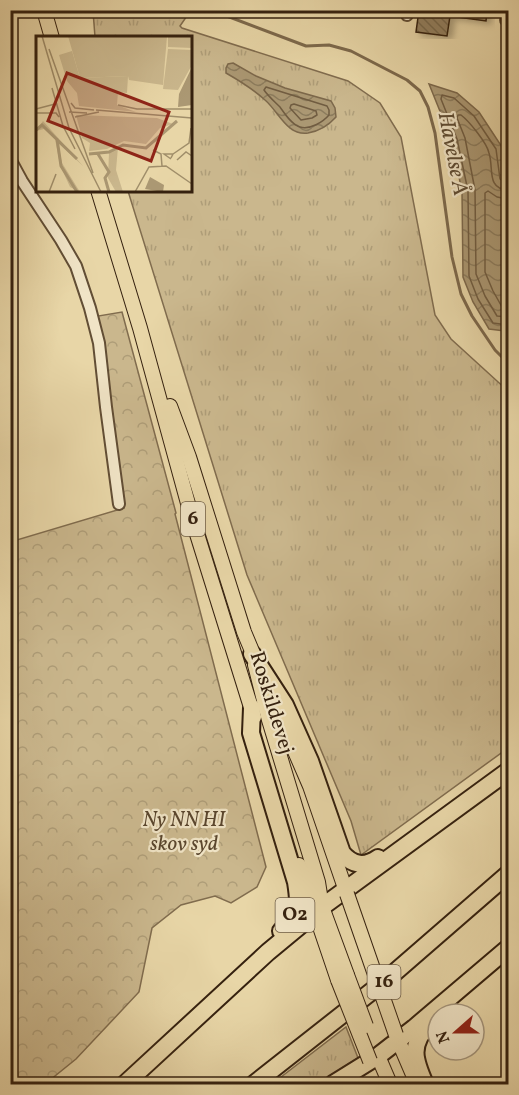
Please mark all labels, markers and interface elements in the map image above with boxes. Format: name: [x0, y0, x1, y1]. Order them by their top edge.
inset map: [36, 36, 192, 192]
water label: Havelse Å: [429, 109, 475, 199]
road number: 6: [181, 502, 205, 536]
street label: Roskildevej: [242, 648, 300, 758]
park label: Ny NN HI skov syd: [143, 806, 226, 859]
road number: O2: [276, 898, 314, 932]
road number: 16: [368, 965, 400, 999]
north arrow: [426, 1002, 486, 1062]
text: N: [431, 1027, 456, 1046]

